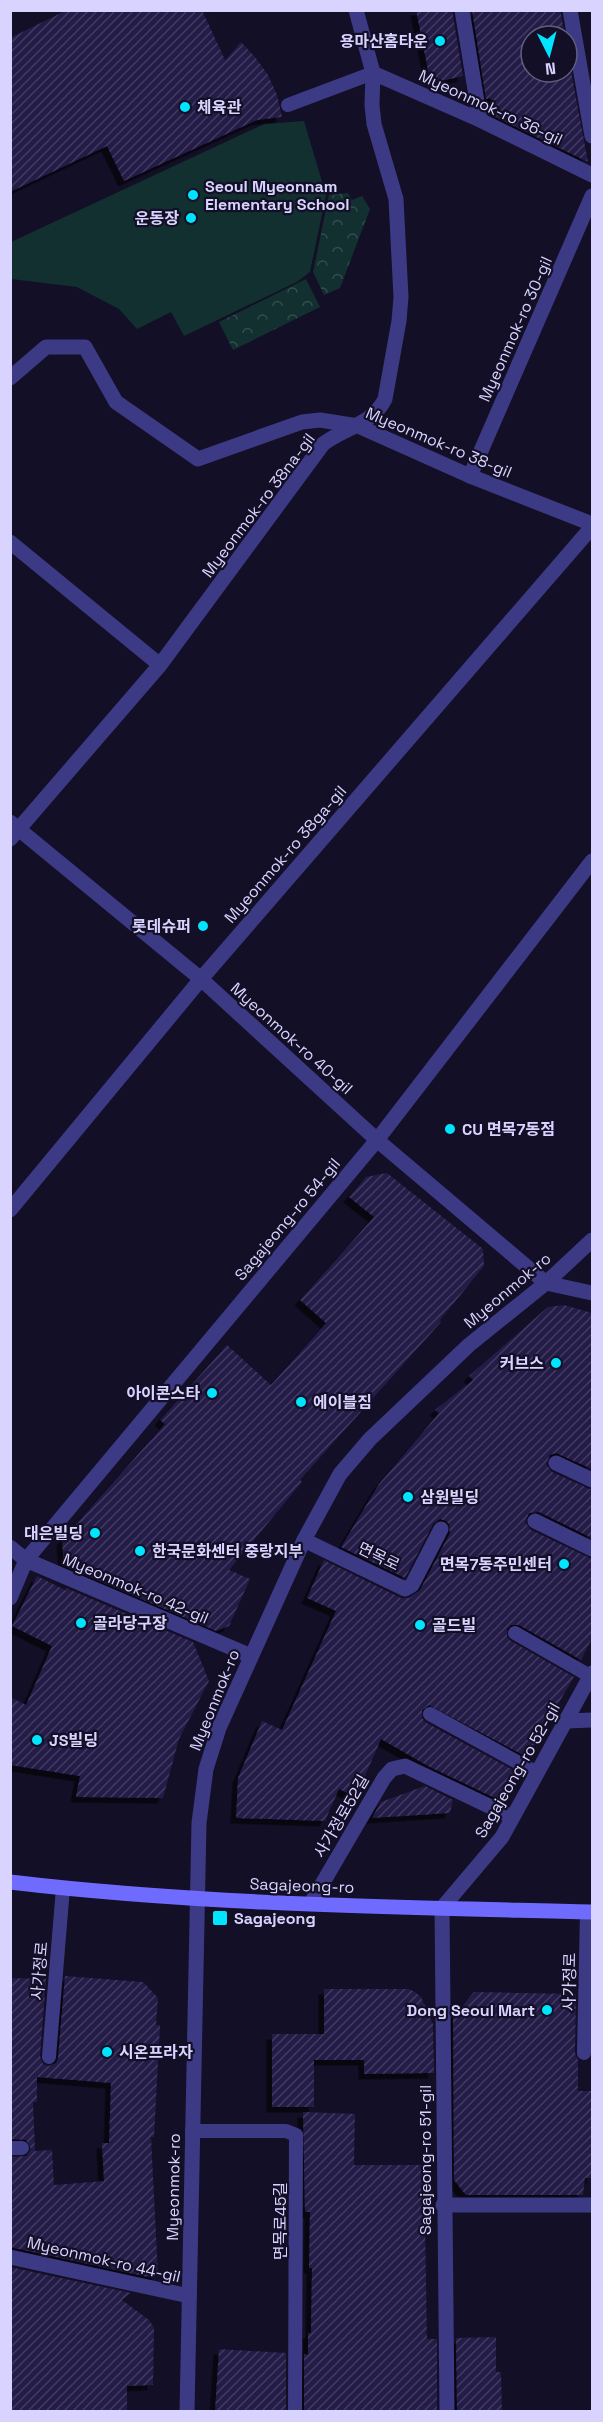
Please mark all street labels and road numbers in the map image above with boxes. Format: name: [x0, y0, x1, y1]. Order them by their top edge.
street label: Myeonmok-ro 36-gil: [415, 65, 566, 150]
street label: Myeonmok-ro 30-gil: [474, 253, 557, 405]
street label: Myeonmok-ro 38-gil: [363, 402, 515, 483]
street label: Myeonmok-ro 38na-gil: [197, 429, 320, 582]
street label: Myeonmok-ro 38ga-gil: [220, 781, 351, 928]
street label: Myeonmok-ro 40-gil: [226, 978, 357, 1099]
street label: Sagajeong-ro 54-gil: [230, 1154, 345, 1285]
street label: Myeonmok-ro: [459, 1248, 555, 1333]
street label: 면목로: [354, 1537, 403, 1576]
street label: Myeonmok-ro 42-gil: [60, 1548, 212, 1629]
street label: Myeonmok-ro: [185, 1646, 244, 1754]
street label: Sagajeong-ro 52-gil: [470, 1699, 565, 1842]
street label: 사가정로52길: [309, 1771, 374, 1862]
street label: Sagajeong-ro: [249, 1873, 355, 1898]
street label: 사가정로: [26, 1941, 53, 2001]
street label: 사가정로: [558, 1952, 581, 2012]
street label: Sagajeong-ro 51-gil: [415, 2085, 436, 2235]
street label: Myeonmok-ro: [162, 2133, 185, 2241]
street label: 면목로45길: [270, 2182, 291, 2260]
street label: Myeonmok-ro 44-gil: [25, 2232, 183, 2287]

